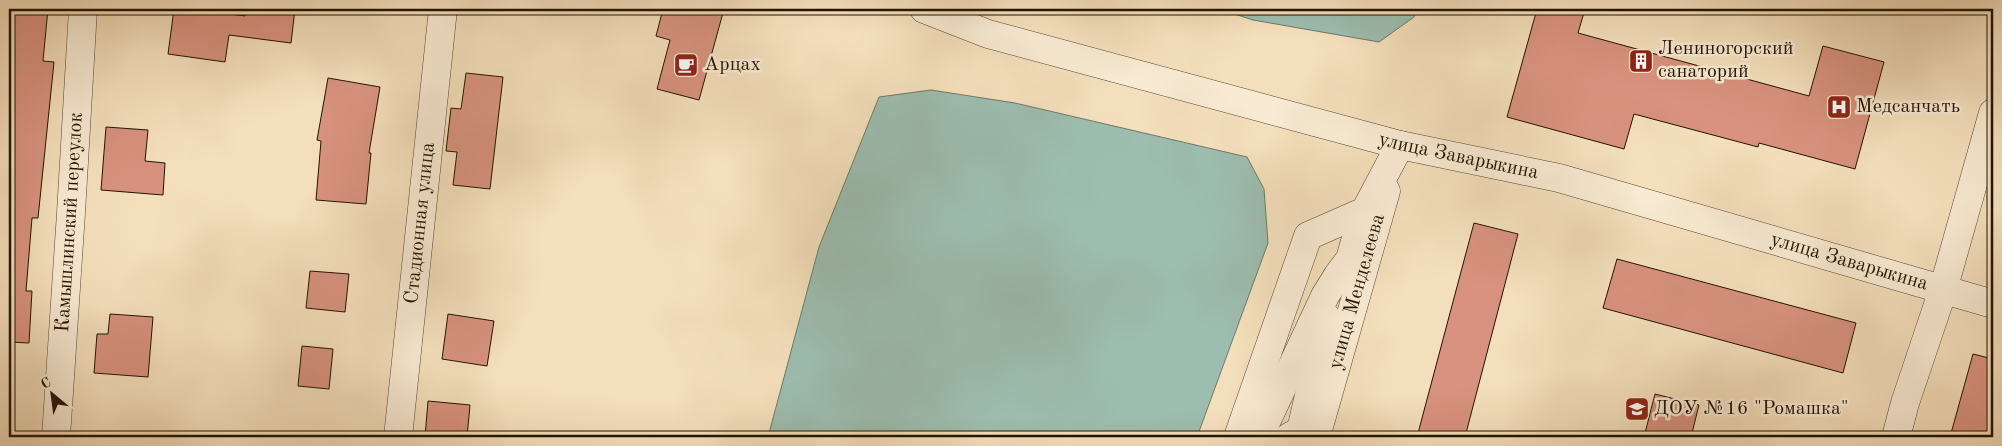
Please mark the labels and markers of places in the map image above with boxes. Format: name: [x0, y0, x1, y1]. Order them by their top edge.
place label: Лениногорский санаторий: [1658, 39, 1794, 82]
building icon: Лениногорский санаторий: [1628, 48, 1654, 74]
cafe icon: Арцах: [673, 52, 699, 78]
place label: Арцах: [704, 55, 761, 75]
hospital icon: Медсанчать: [1826, 94, 1852, 120]
place label: Медсанчать: [1856, 97, 1960, 117]
school or university icon: ДОУ №16 "Ромашка": [1624, 396, 1650, 422]
place label: ДОУ №16 "Ромашка": [1654, 399, 1849, 419]

